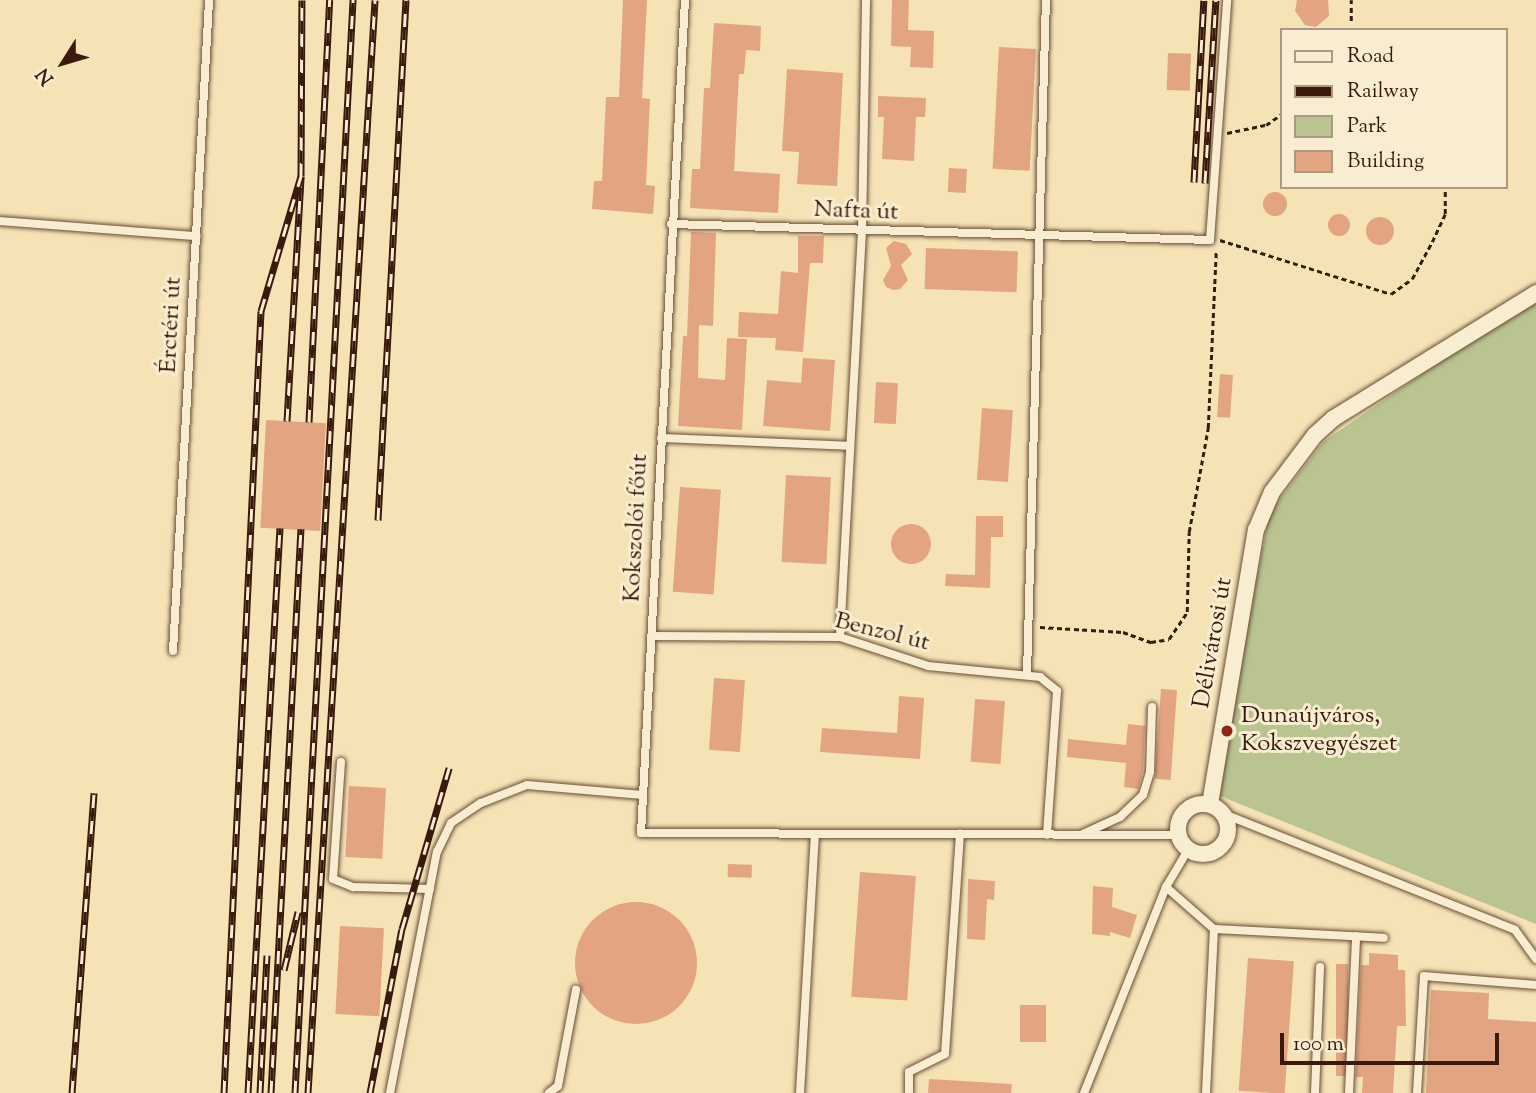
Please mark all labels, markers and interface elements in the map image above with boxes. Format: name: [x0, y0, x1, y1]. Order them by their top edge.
north arrow: [28, 28, 98, 98]
legend: [1280, 28, 1508, 189]
text: Road: [1347, 42, 1394, 72]
text: N: [30, 62, 61, 90]
text: Railway: [1347, 77, 1419, 107]
text: Park: [1347, 112, 1387, 142]
text: Building: [1347, 147, 1424, 177]
street label: Nafta út: [813, 196, 899, 228]
street label: Érctéri út: [155, 276, 189, 374]
street label: Kokszolói főút: [619, 453, 655, 603]
street label: Délivárosi út: [1188, 575, 1240, 711]
street label: Benzol út: [832, 607, 932, 659]
place label: Dunaújváros, Kokszvegyészet: [1241, 703, 1397, 759]
marker: Dunaújváros, Kokszvegyészet: [1219, 723, 1235, 739]
scale bar: [1284, 1020, 1503, 1064]
text: 100 m: [1293, 1030, 1344, 1060]

